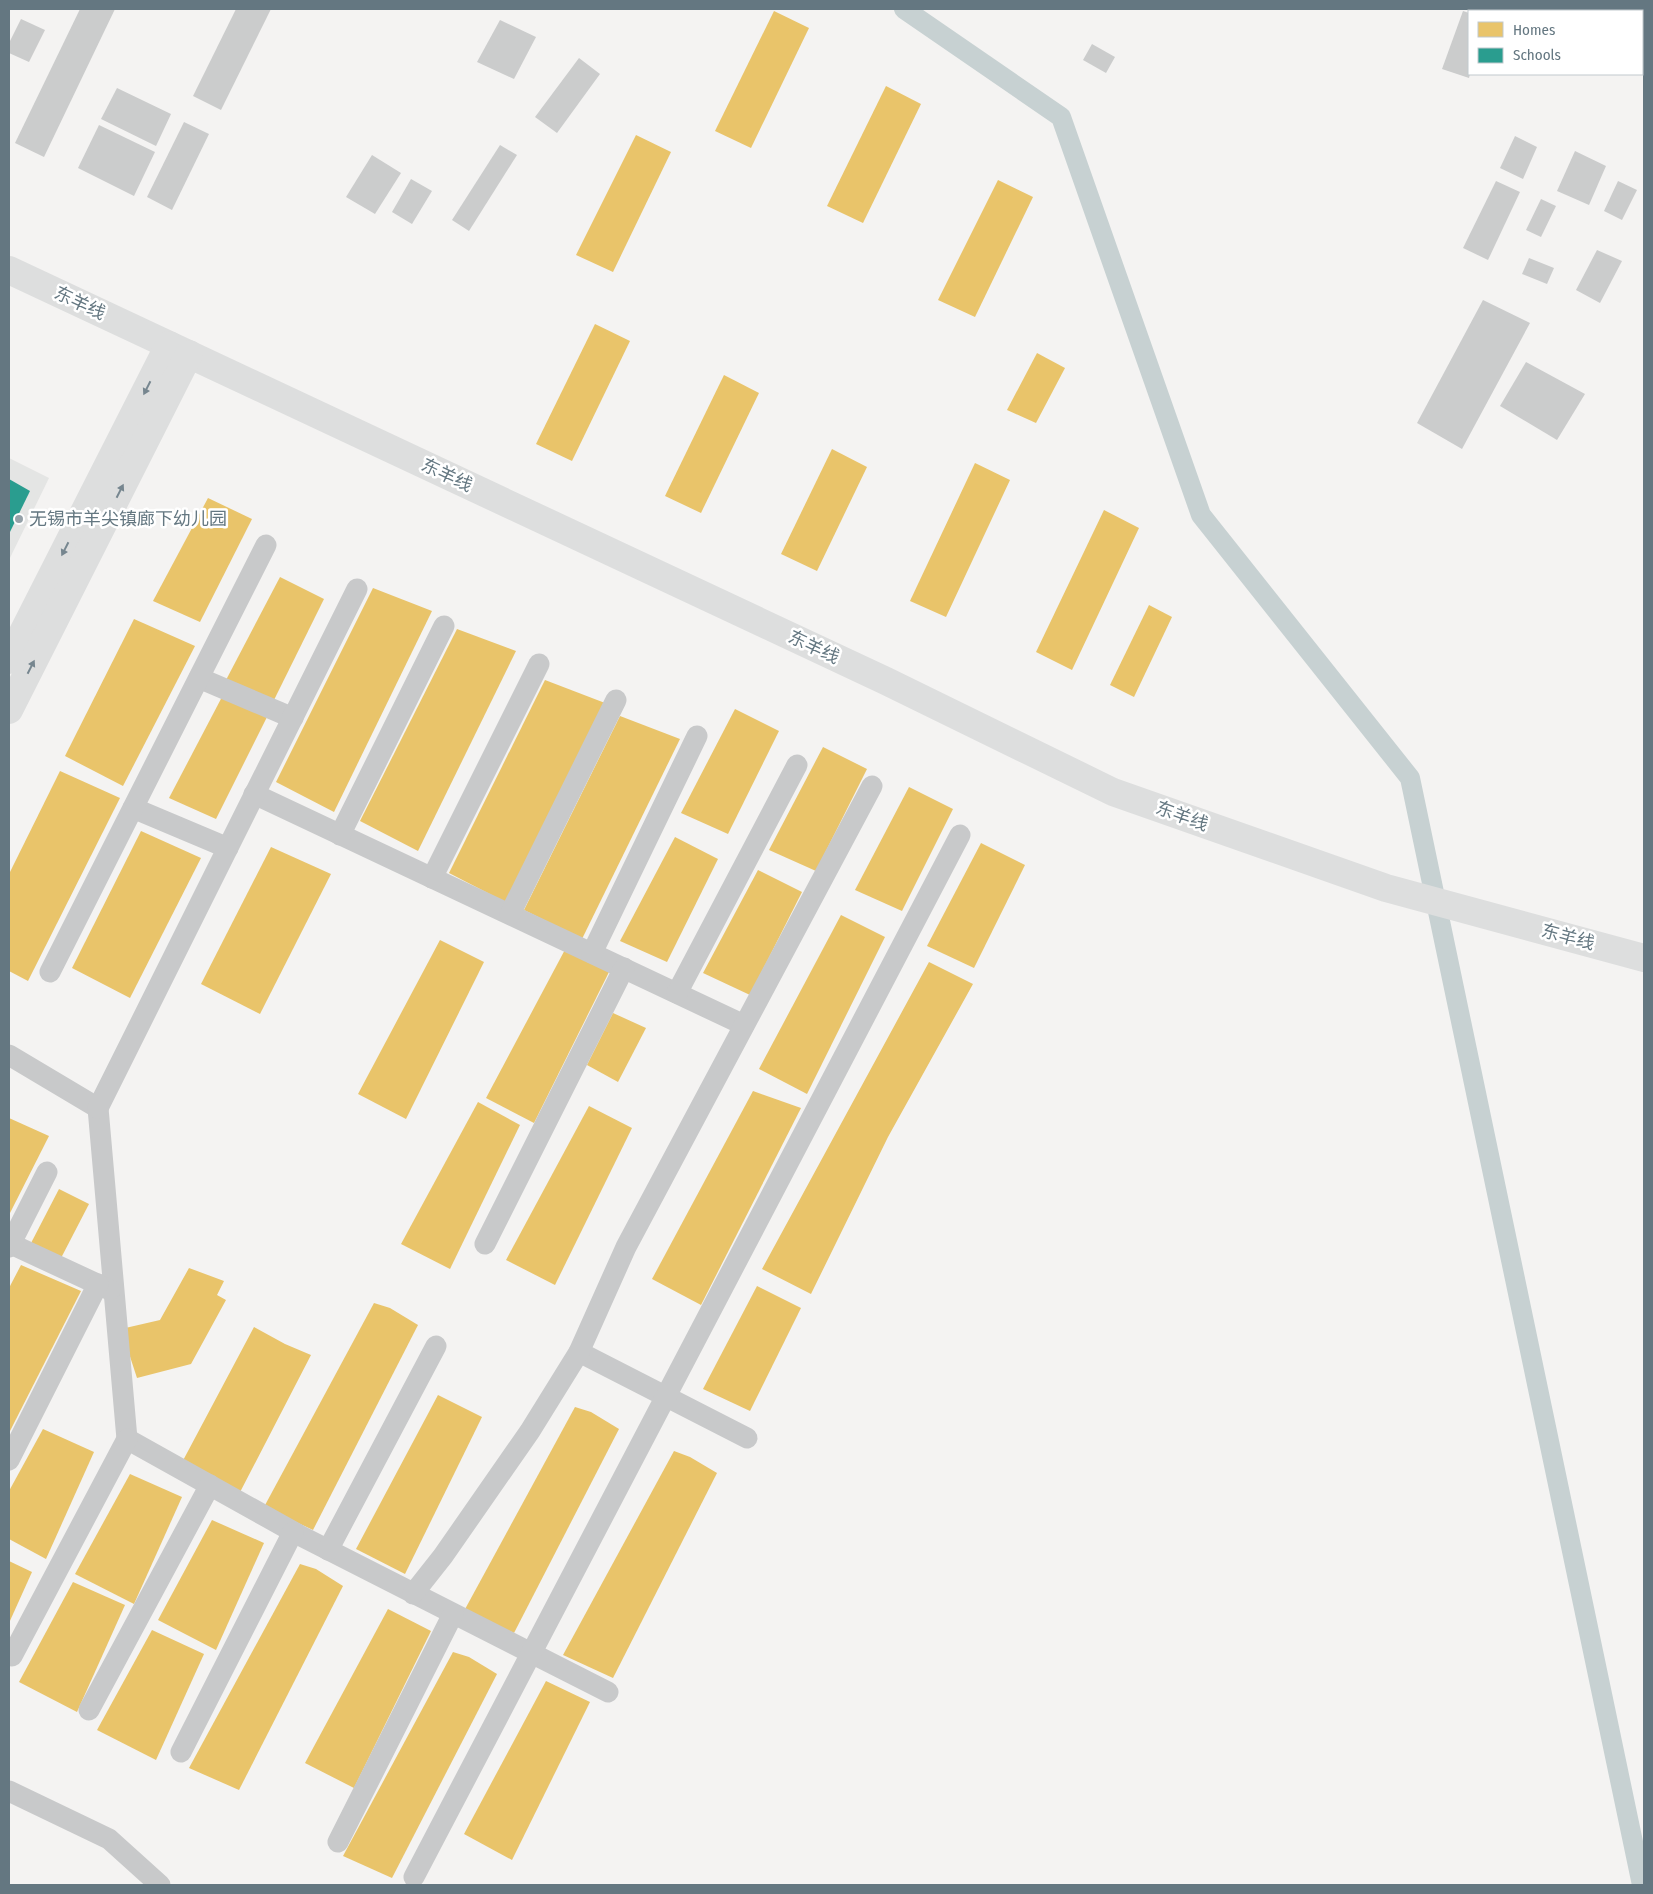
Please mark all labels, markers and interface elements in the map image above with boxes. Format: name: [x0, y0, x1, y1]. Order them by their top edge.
legend: [1468, 10, 1643, 75]
text: Homes: [1513, 21, 1555, 39]
text: Schools: [1513, 46, 1561, 64]
street label: 东羊线: [51, 282, 109, 324]
one-way arrow: [143, 381, 151, 395]
street label: 东羊线: [418, 454, 476, 496]
one-way arrow: [116, 483, 124, 498]
place label: 无锡市羊尖镇廊下幼儿园: [29, 508, 227, 530]
marker: 无锡市羊尖镇廊下幼儿园: [13, 513, 25, 525]
one-way arrow: [61, 542, 69, 556]
street label: 东羊线: [785, 626, 843, 668]
one-way arrow: [27, 660, 35, 674]
street label: 东羊线: [1153, 796, 1211, 836]
street label: 东羊线: [1539, 919, 1597, 955]

